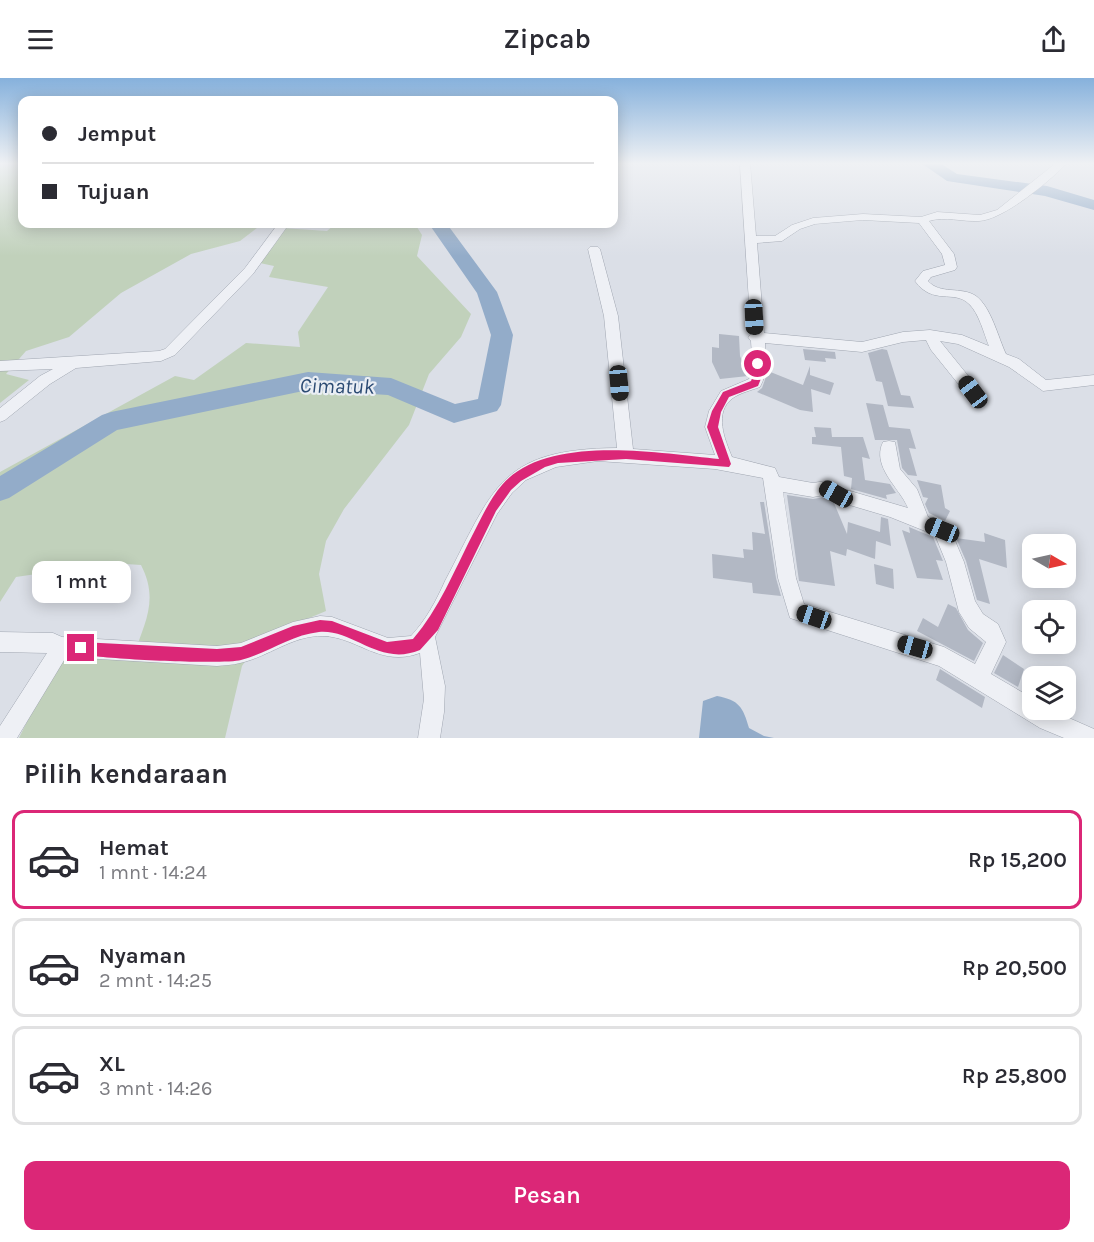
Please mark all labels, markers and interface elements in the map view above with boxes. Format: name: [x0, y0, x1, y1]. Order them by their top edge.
icon: menu: [24, 23, 57, 56]
text: Zipcab: [503, 23, 591, 55]
icon: share: [1037, 23, 1070, 56]
text: Jemput: [78, 121, 156, 147]
text: Tujuan: [78, 179, 149, 205]
car: [744, 299, 764, 335]
route start: [744, 350, 771, 377]
car: [608, 364, 630, 402]
car: [955, 372, 991, 412]
water label: Cimatuk: [299, 373, 375, 399]
car: [816, 477, 856, 511]
car: [922, 515, 962, 545]
north arrow: [1022, 534, 1076, 588]
map controls: [1022, 534, 1076, 720]
callout: 1 mnt: [32, 561, 130, 603]
text: 1 mnt: [56, 570, 107, 593]
button: locate: [1022, 600, 1076, 654]
car: [794, 603, 834, 631]
car: [895, 633, 935, 661]
route end: [67, 634, 94, 661]
button: layers: [1022, 666, 1076, 720]
text: Pilih kendaraan: [24, 758, 228, 790]
icon: car: [27, 833, 81, 887]
text: Hemat: [99, 835, 169, 861]
text: Rp 15,200: [968, 847, 1067, 873]
text: 1 mnt · 14:24: [99, 861, 207, 884]
icon: car: [27, 941, 81, 995]
text: Nyaman: [99, 943, 186, 969]
text: Rp 20,500: [962, 955, 1067, 981]
text: 2 mnt · 14:25: [99, 969, 212, 992]
icon: car: [27, 1049, 81, 1103]
text: XL: [99, 1051, 125, 1077]
text: Rp 25,800: [962, 1063, 1067, 1089]
text: 3 mnt · 14:26: [99, 1077, 212, 1100]
button: Pesan: [24, 1161, 1070, 1230]

